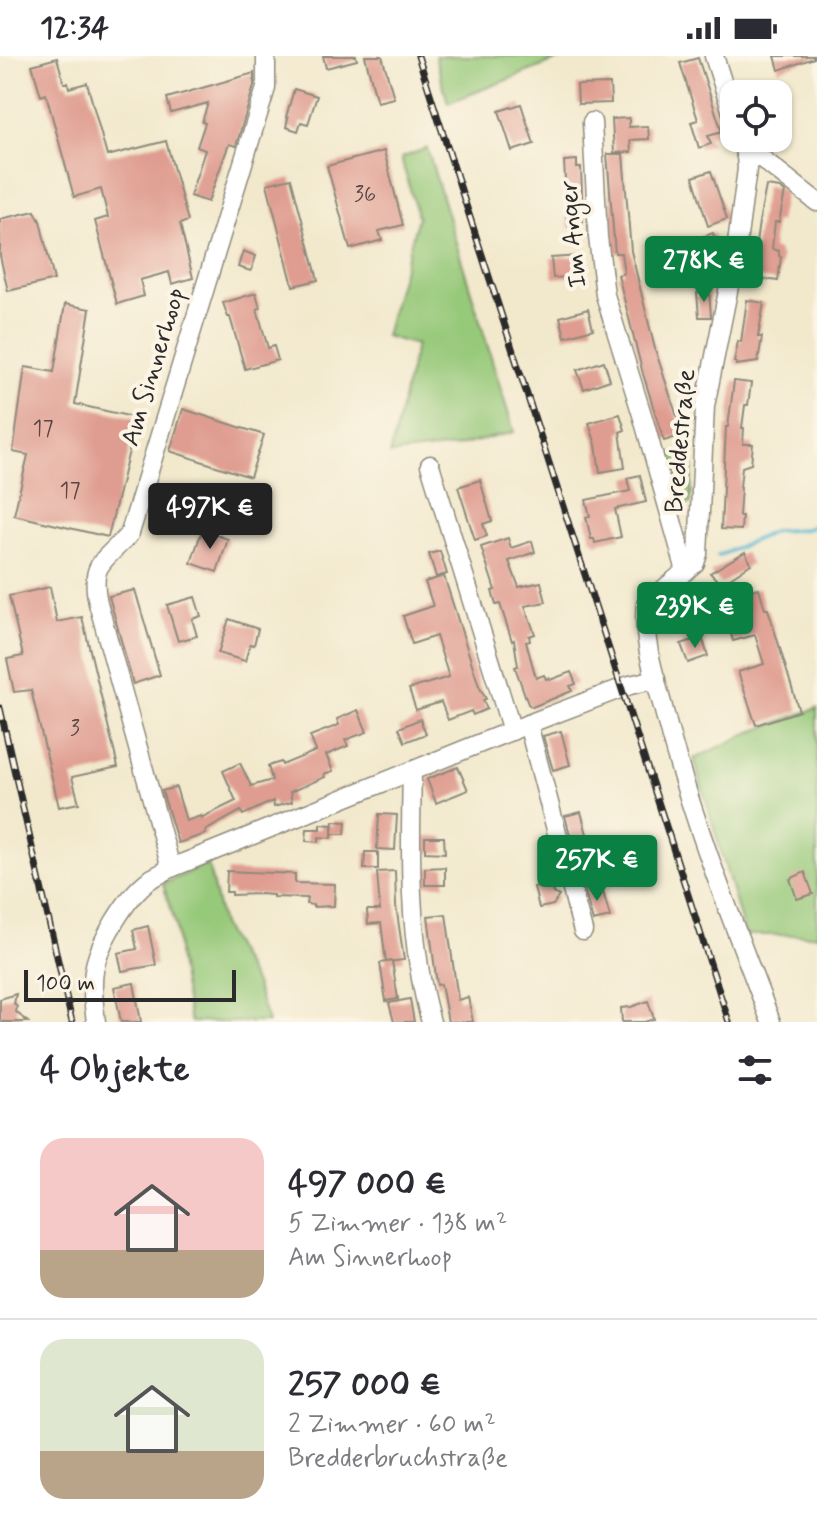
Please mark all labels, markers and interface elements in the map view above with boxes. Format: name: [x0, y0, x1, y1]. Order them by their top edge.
text: 12:34: [40, 9, 109, 48]
map controls: [720, 80, 792, 152]
button: locate: [720, 80, 792, 152]
street label: Im Anger: [552, 178, 598, 289]
house number: 36: [354, 181, 376, 209]
pin: 278K €: [639, 236, 769, 304]
text: 278K €: [663, 245, 745, 279]
street label: Am Sinnerhoop: [114, 284, 194, 450]
street label: Breddestraße: [658, 367, 704, 515]
house number: 17: [33, 415, 53, 443]
house number: 17: [60, 477, 80, 505]
pin: 497K €: [145, 483, 275, 551]
text: 497K €: [166, 492, 254, 526]
pin: 239K €: [630, 582, 760, 650]
text: 239K €: [655, 591, 735, 625]
house number: 3: [70, 715, 80, 743]
pin: 257K €: [532, 835, 662, 903]
text: 257K €: [555, 844, 639, 878]
scale bar: [24, 966, 236, 1002]
text: 100 m: [36, 970, 95, 998]
text: 4 Objekte: [40, 1048, 189, 1093]
icon: filters: [733, 1048, 777, 1092]
text: 497 000 €: [288, 1162, 447, 1207]
icon: home: [104, 1170, 200, 1266]
text: 5 Zimmer · 138 m²: [288, 1207, 507, 1241]
text: Am Sinnerhoop: [288, 1241, 452, 1275]
text: 257 000 €: [288, 1363, 441, 1408]
icon: home: [104, 1371, 200, 1467]
text: 2 Zimmer · 60 m²: [288, 1408, 496, 1442]
text: Bredderbruchstraße: [288, 1442, 508, 1476]

